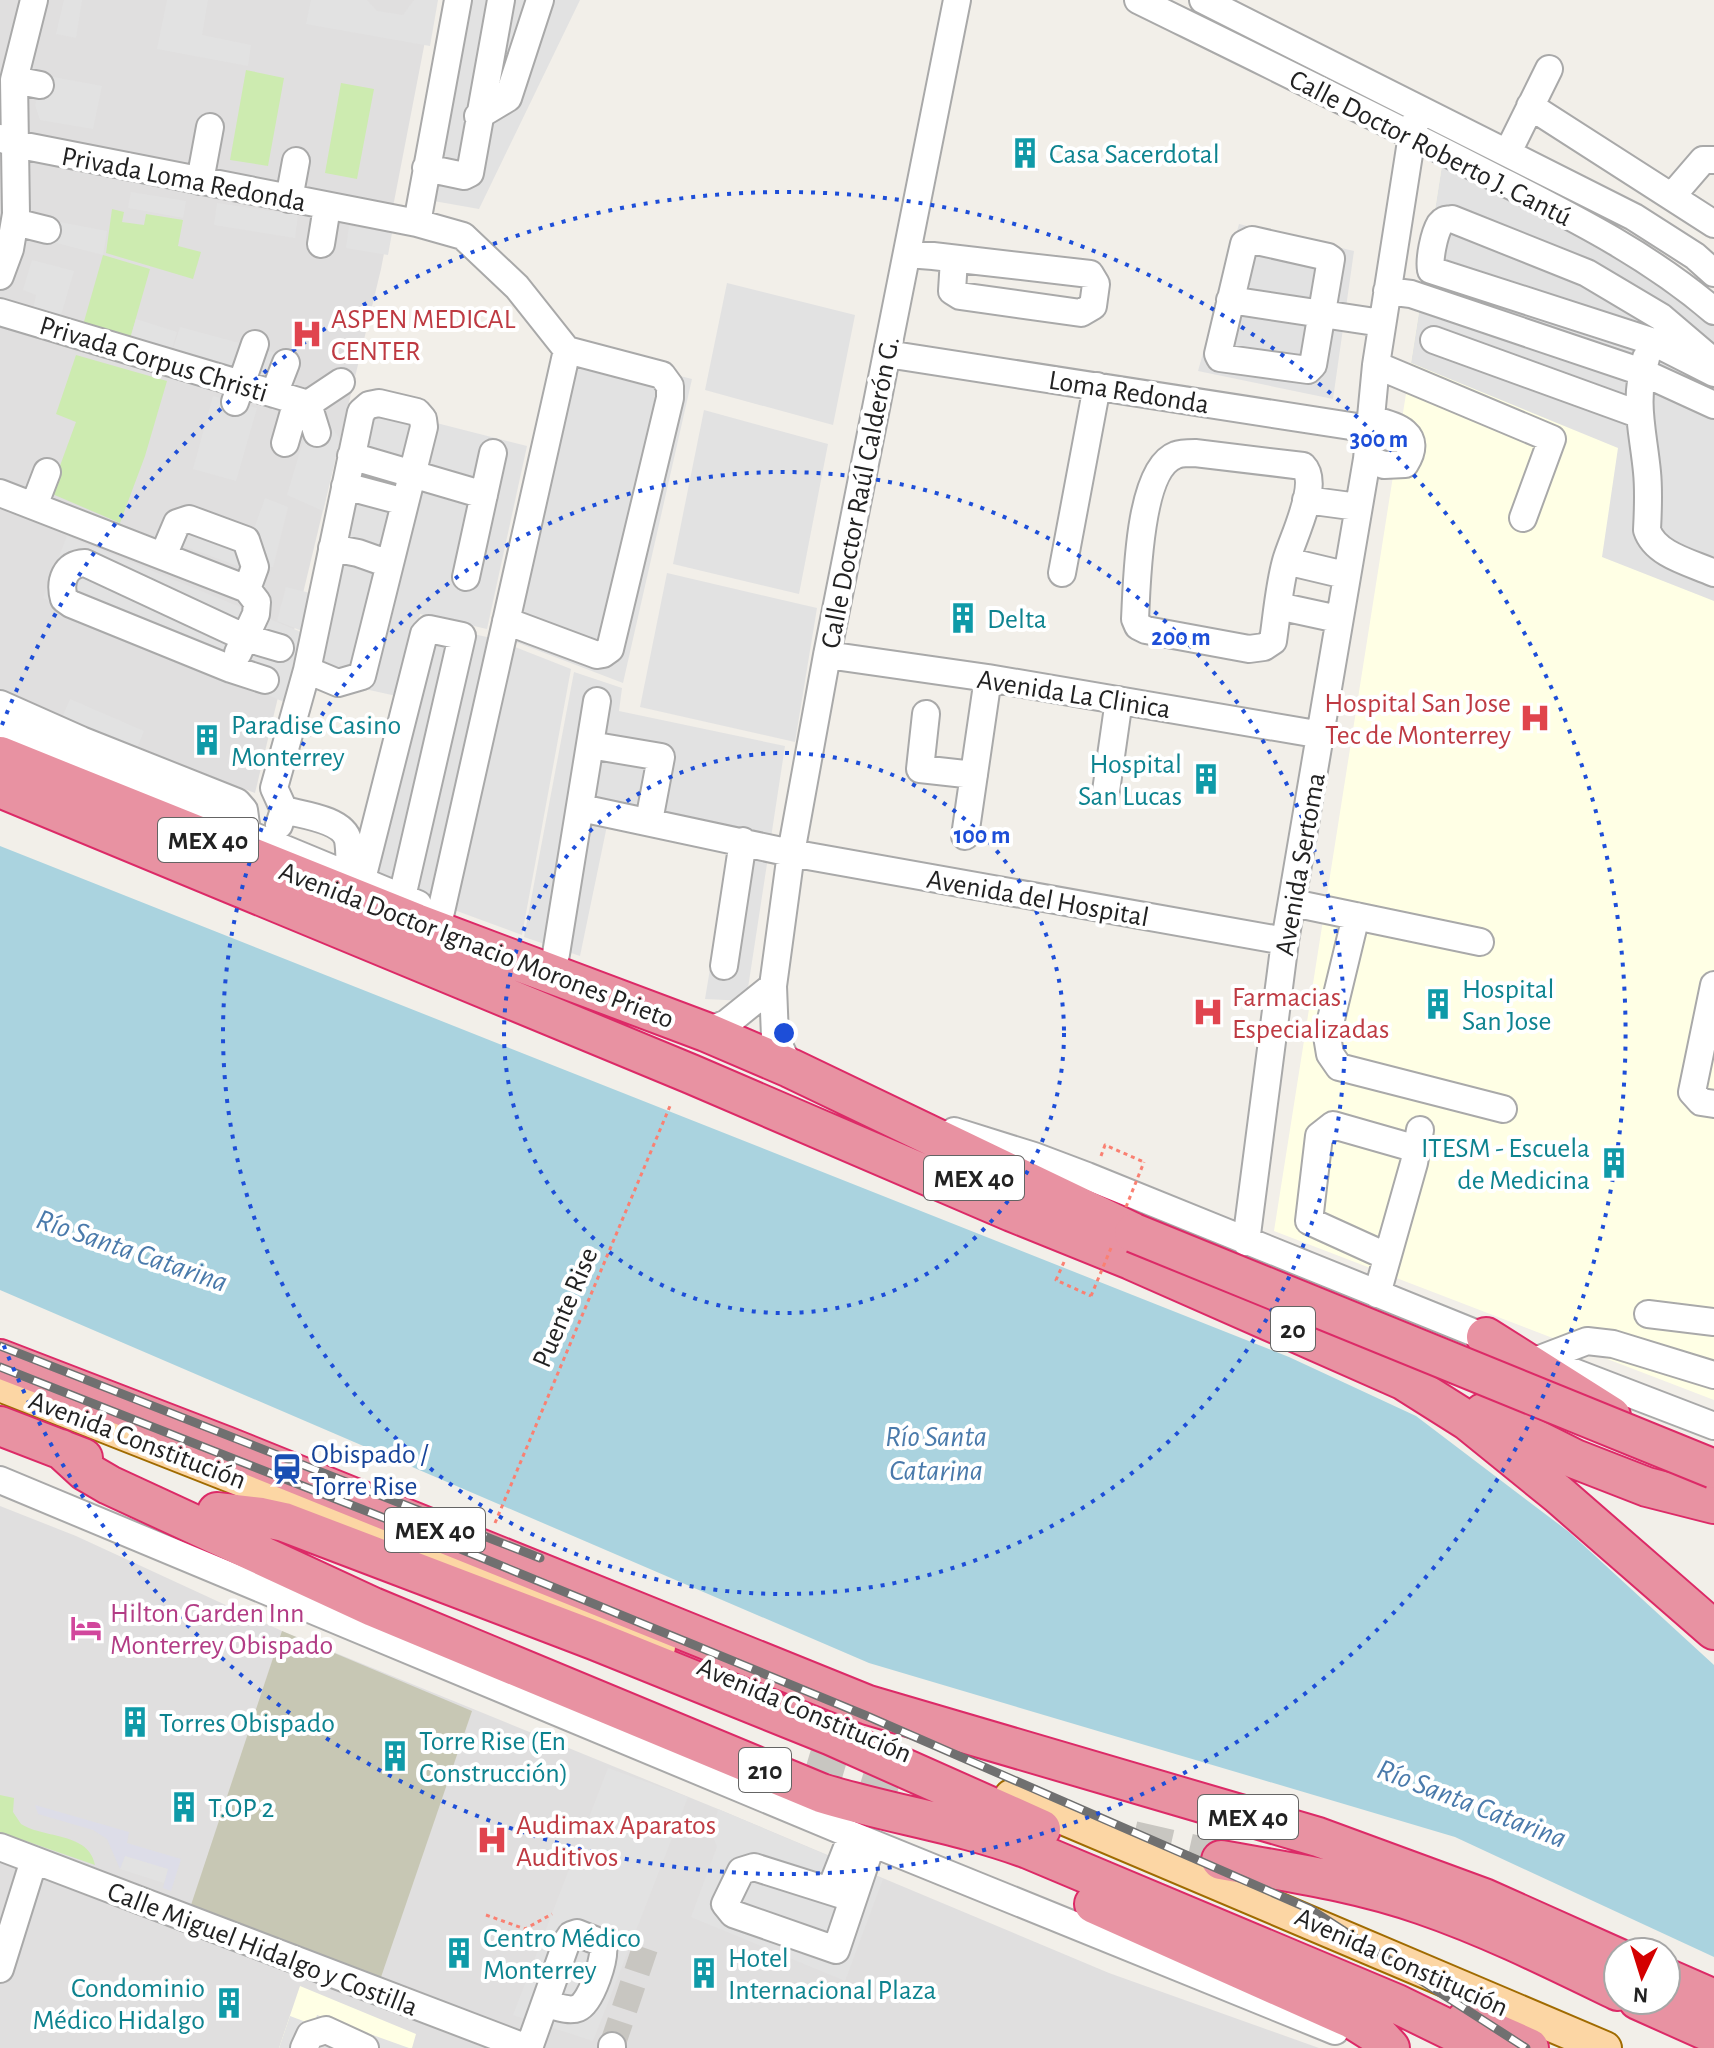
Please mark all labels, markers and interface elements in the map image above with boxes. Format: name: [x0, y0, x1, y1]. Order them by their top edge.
street label: Calle Doctor Roberto J. Cantú: [1285, 65, 1576, 232]
building icon: Casa Sacerdotal: [1008, 136, 1042, 170]
place label: Casa Sacerdotal: [1049, 141, 1220, 169]
street label: Privada Loma Redonda: [59, 143, 308, 217]
place label: ASPEN MEDICAL CENTER: [331, 306, 516, 366]
street label: Privada Corpus Christi: [36, 312, 271, 408]
hospital icon: ASPEN MEDICAL CENTER: [290, 317, 324, 351]
street label: Calle Doctor Raúl Calderón G.: [817, 334, 905, 651]
street label: Loma Redonda: [1047, 366, 1211, 419]
text: 300 m: [1350, 428, 1408, 452]
building icon: Delta: [946, 601, 980, 635]
place label: Delta: [987, 606, 1047, 634]
text: 200 m: [1151, 626, 1211, 650]
street label: Avenida La Clinica: [975, 666, 1172, 724]
place label: Hospital San Jose Tec de Monterrey: [1324, 690, 1511, 750]
hospital icon: Hospital San Jose Tec de Monterrey: [1518, 701, 1552, 735]
place label: Paradise Casino Monterrey: [231, 712, 401, 772]
building icon: Paradise Casino Monterrey: [190, 723, 224, 757]
place label: Hospital San Lucas: [1078, 751, 1182, 811]
building icon: Hospital San Lucas: [1189, 762, 1223, 796]
street label: Avenida Sertoma: [1271, 771, 1331, 958]
road number: MEX 40: [158, 818, 258, 862]
text: 100 m: [954, 824, 1010, 848]
street label: Avenida Doctor Ignacio Morones Prieto: [275, 857, 677, 1034]
street label: Avenida del Hospital: [925, 866, 1151, 932]
place label: Hospital San Jose: [1462, 976, 1555, 1036]
place label: Farmacias Especializadas: [1232, 984, 1389, 1044]
building icon: Hospital San Jose: [1421, 987, 1455, 1021]
hospital icon: Farmacias Especializadas: [1191, 995, 1225, 1029]
centre of rings: [770, 1019, 798, 1047]
place label: ITESM - Escuela de Medicina: [1421, 1135, 1590, 1195]
building icon: ITESM - Escuela de Medicina: [1597, 1146, 1631, 1180]
road number: MEX 40: [924, 1156, 1024, 1200]
water label: Río Santa Catarina: [32, 1204, 231, 1298]
street label: Puente Rise: [528, 1244, 604, 1372]
road number: 20: [1271, 1307, 1315, 1351]
street label: Avenida Constitución: [25, 1387, 250, 1495]
water label: Río Santa Catarina: [885, 1422, 987, 1486]
place label: Obispado / Torre Rise: [311, 1441, 429, 1501]
station icon: Obispado / Torre Rise: [270, 1452, 304, 1486]
road number: MEX 40: [385, 1508, 485, 1552]
place label: Hilton Garden Inn Monterrey Obispado: [110, 1600, 333, 1660]
hotel icon: Hilton Garden Inn Monterrey Obispado: [69, 1611, 103, 1645]
street label: Avenida Constitución: [693, 1653, 916, 1769]
building icon: Torres Obispado: [118, 1705, 152, 1739]
place label: Torres Obispado: [159, 1710, 335, 1738]
place label: Torre Rise (En Construcción): [419, 1728, 568, 1788]
building icon: Torre Rise (En Construcción): [378, 1739, 412, 1773]
road number: 210: [739, 1748, 791, 1792]
water label: Río Santa Catarina: [1373, 1754, 1570, 1854]
building icon: T.OP 2: [167, 1790, 201, 1824]
place label: T.OP 2: [208, 1795, 274, 1823]
road number: MEX 40: [1198, 1795, 1298, 1839]
place label: Audimax Aparatos Auditivos: [516, 1812, 716, 1872]
hospital icon: Audimax Aparatos Auditivos: [475, 1823, 509, 1857]
street label: Calle Miguel Hidalgo y Costilla: [103, 1878, 421, 2022]
street label: Avenida Constitución: [1290, 1903, 1512, 2022]
place label: Centro Médico Monterrey: [483, 1925, 641, 1985]
building icon: Centro Médico Monterrey: [442, 1936, 476, 1970]
north arrow: [1602, 1936, 1682, 2016]
place label: Hotel Internacional Plaza: [728, 1945, 936, 2005]
building icon: Hotel Internacional Plaza: [687, 1956, 721, 1990]
place label: Condominio Médico Hidalgo: [32, 1975, 205, 2035]
text: N: [1632, 1983, 1649, 2006]
building icon: Condominio Médico Hidalgo: [212, 1986, 246, 2020]

